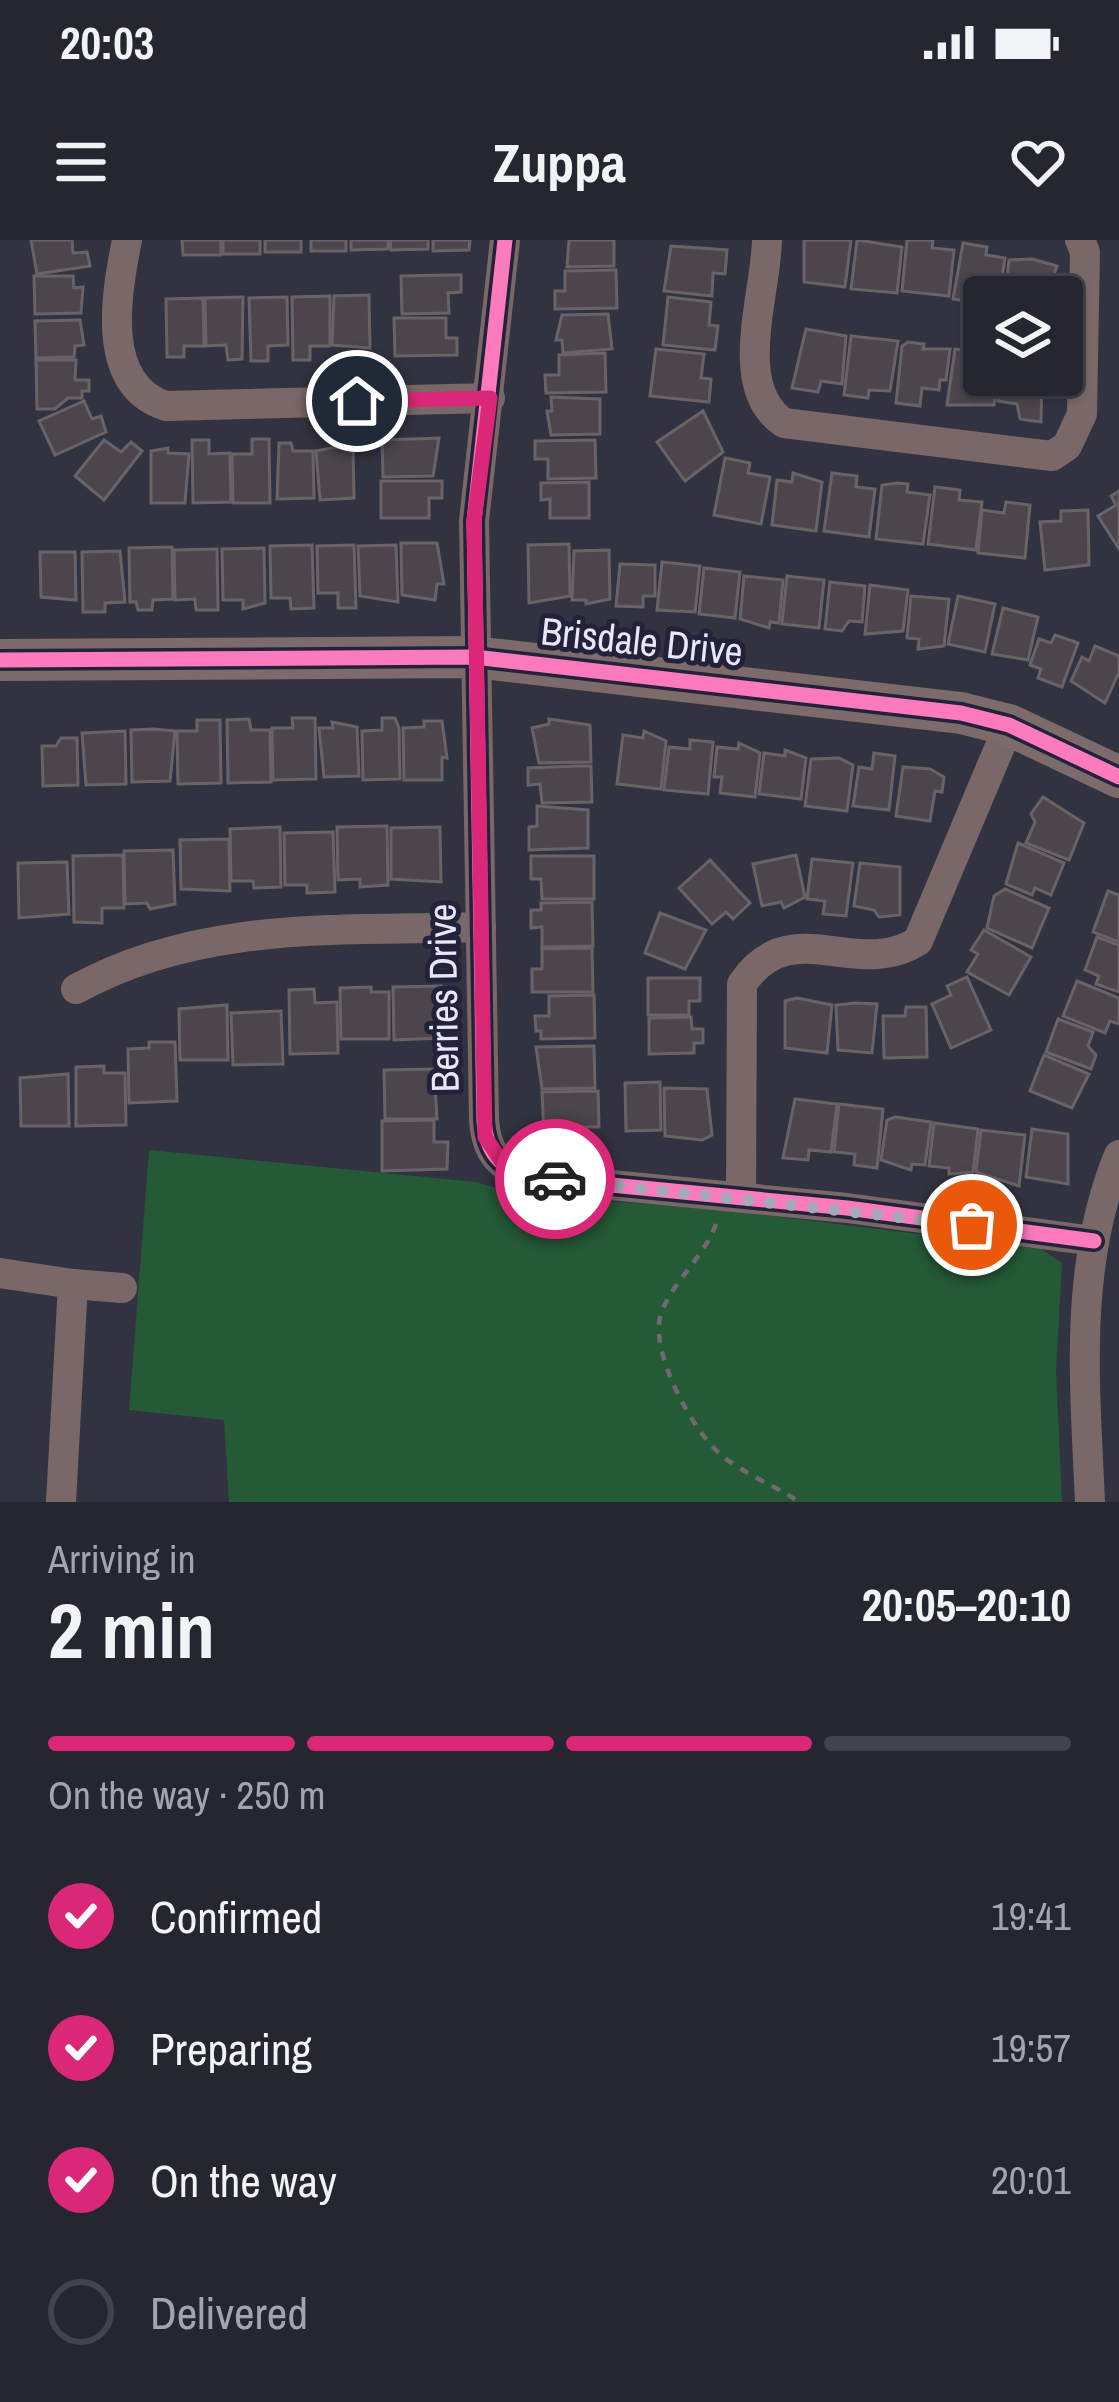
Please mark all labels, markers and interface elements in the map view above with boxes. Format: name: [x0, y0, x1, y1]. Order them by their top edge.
text: 20:03: [60, 12, 154, 73]
text: Zuppa: [493, 126, 626, 199]
icon: menu: [48, 129, 114, 195]
icon: heart: [1005, 129, 1071, 195]
map controls: [963, 276, 1083, 396]
button: layers: [963, 276, 1083, 396]
pin: [306, 350, 408, 452]
icon: home: [324, 368, 390, 434]
street label: Brisdale Drive: [539, 605, 745, 677]
street label: Berries Drive: [415, 903, 471, 1093]
courier: [495, 1119, 615, 1239]
icon: car: [522, 1146, 588, 1212]
pin: [921, 1174, 1023, 1276]
icon: bag: [939, 1192, 1005, 1258]
text: Arriving in: [48, 1533, 196, 1585]
text: 20:05–20:10: [862, 1574, 1071, 1635]
text: 2 min: [48, 1577, 215, 1682]
text: On the way · 250 m: [48, 1769, 325, 1821]
icon: check: [48, 1883, 114, 1949]
text: Confirmed: [150, 1886, 322, 1947]
text: 19:41: [991, 1890, 1071, 1942]
icon: check: [48, 2015, 114, 2081]
text: Preparing: [150, 2018, 312, 2079]
text: 19:57: [991, 2022, 1071, 2074]
icon: check: [48, 2147, 114, 2213]
text: On the way: [150, 2150, 337, 2211]
text: 20:01: [991, 2154, 1071, 2206]
text: Delivered: [150, 2282, 308, 2343]

